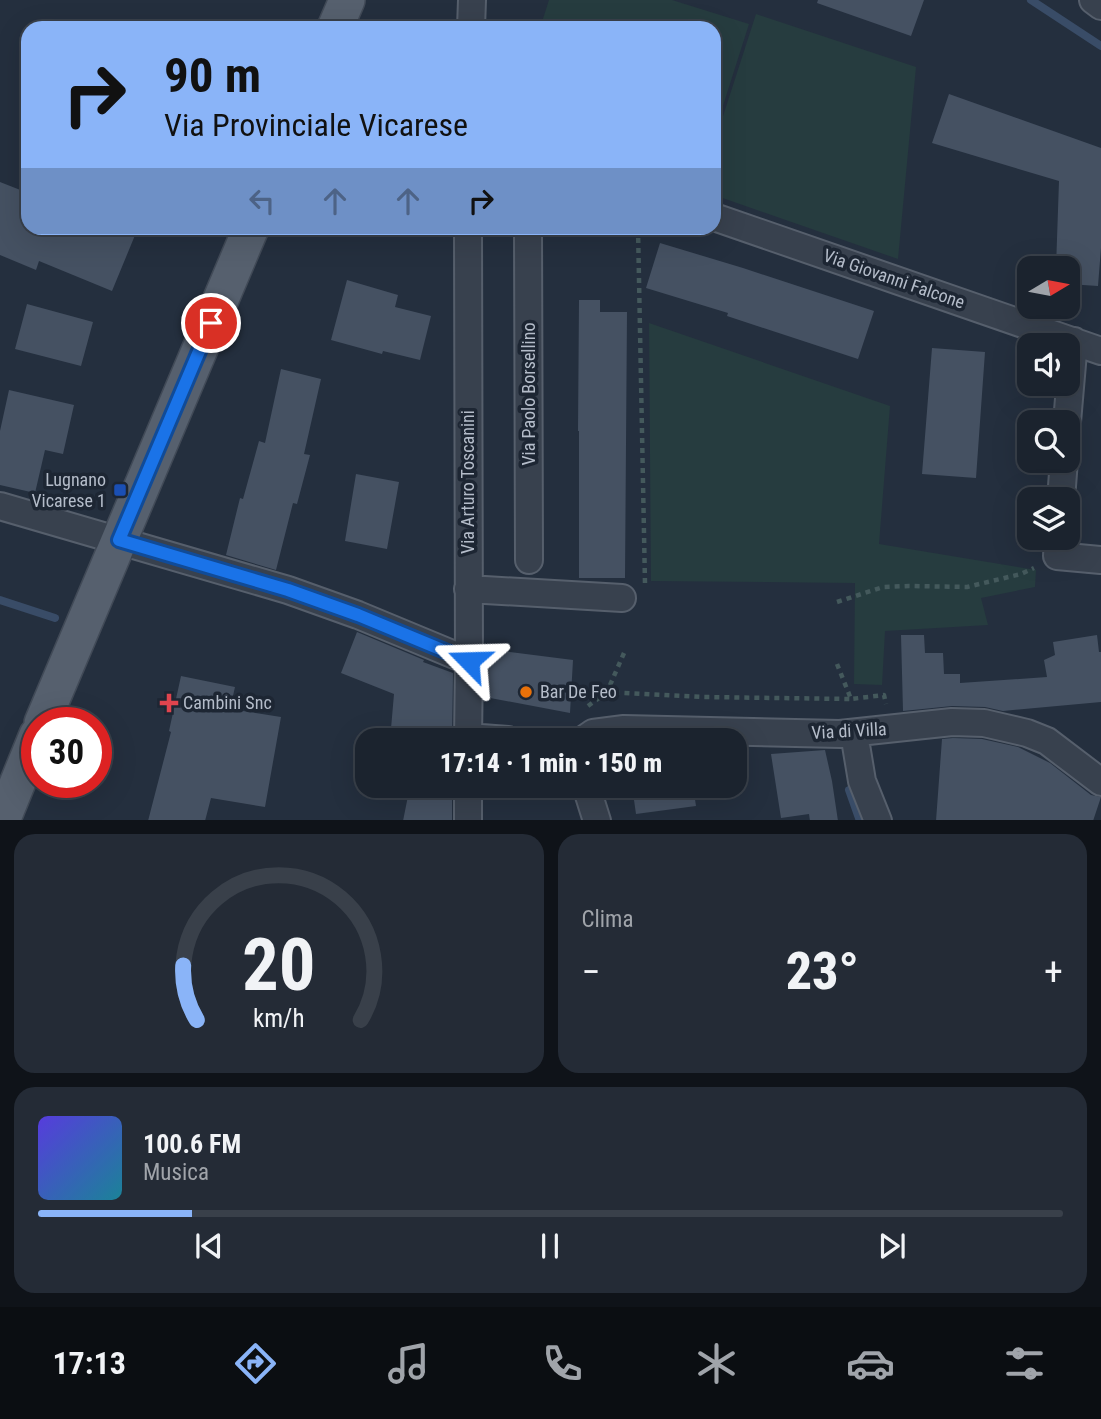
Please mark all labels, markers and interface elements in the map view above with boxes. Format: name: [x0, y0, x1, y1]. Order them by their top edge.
text: 90 m: [164, 47, 261, 104]
icon: right: [49, 49, 140, 140]
text: Via Provinciale Vicarese: [164, 106, 468, 144]
icon: left: [243, 182, 281, 220]
icon: ahead: [316, 182, 354, 220]
icon: ahead: [389, 182, 427, 220]
icon: right: [462, 182, 500, 220]
street label: Via Giovanni Falcone: [821, 244, 968, 313]
north arrow: [1017, 256, 1080, 318]
map controls: [1017, 256, 1080, 550]
pin: [181, 293, 241, 353]
icon: arrive: [192, 304, 230, 342]
street label: Via Paolo Borsellino: [518, 323, 539, 465]
button: sound: [1017, 333, 1080, 396]
street label: Via Arturo Toscanini: [457, 410, 478, 554]
button: search: [1017, 410, 1080, 473]
place label: Lugnano Vicarese 1: [31, 469, 106, 511]
marker: Lugnano Vicarese 1: [112, 482, 128, 498]
button: layers: [1017, 487, 1080, 550]
position arrow: [432, 624, 506, 698]
place label: Bar De Feo: [540, 681, 617, 702]
marker: Bar De Feo: [518, 684, 534, 700]
place label: Cambini Snc: [183, 692, 272, 713]
marker: Cambini Snc: [161, 695, 177, 711]
speed limit sign: 30: [21, 707, 112, 798]
street label: Via di Villa: [811, 718, 887, 743]
text: 17:14 · 1 min · 150 m: [440, 748, 662, 778]
text: Clima: [582, 906, 633, 933]
text: 20: [242, 922, 316, 1008]
text: 23°: [786, 941, 859, 1002]
text: −: [582, 950, 601, 994]
text: +: [1044, 950, 1063, 994]
text: km/h: [253, 1003, 304, 1032]
text: 100.6 FM: [143, 1129, 241, 1159]
text: Musica: [143, 1159, 209, 1186]
icon: previous: [190, 1227, 228, 1265]
icon: pause: [531, 1227, 569, 1265]
icon: next: [873, 1227, 911, 1265]
icon: directions: [231, 1339, 280, 1388]
icon: music: [384, 1339, 433, 1388]
icon: phone: [538, 1339, 587, 1388]
icon: climate: [692, 1339, 741, 1388]
icon: car: [846, 1339, 895, 1388]
icon: filters: [1000, 1339, 1049, 1388]
text: 17:13: [52, 1344, 126, 1382]

